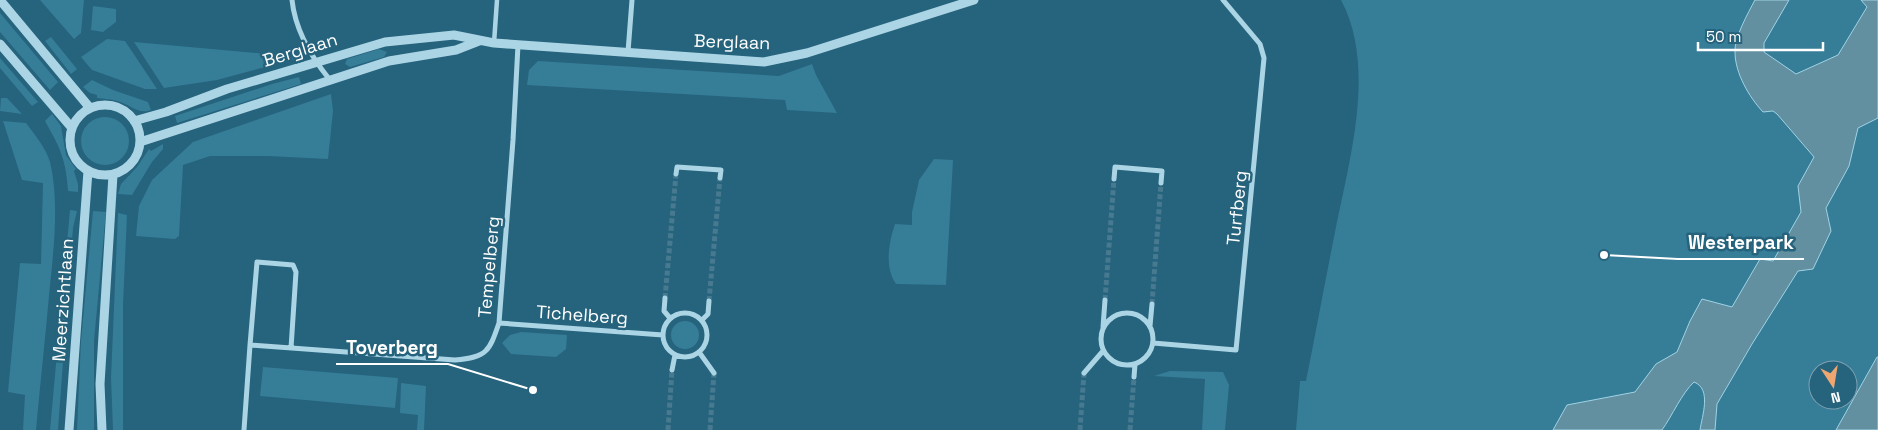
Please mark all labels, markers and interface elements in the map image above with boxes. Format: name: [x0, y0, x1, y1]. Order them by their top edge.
scale bar: [1698, 20, 1823, 52]
street label: Berglaan: [260, 27, 340, 72]
text: 50 m: [1706, 27, 1741, 46]
street label: Berglaan: [693, 29, 771, 54]
street label: Turfberg: [1221, 169, 1252, 247]
street label: Tempelberg: [473, 215, 504, 319]
callout: Westerpark: [1678, 225, 1804, 259]
text: Westerpark: [1688, 230, 1794, 255]
street label: Meerzichtlaan: [47, 238, 78, 362]
street label: Tichelberg: [535, 300, 629, 329]
callout: Toverberg: [336, 330, 448, 364]
text: Toverberg: [346, 335, 438, 360]
north arrow: [1808, 360, 1858, 410]
text: N: [1829, 388, 1842, 407]

